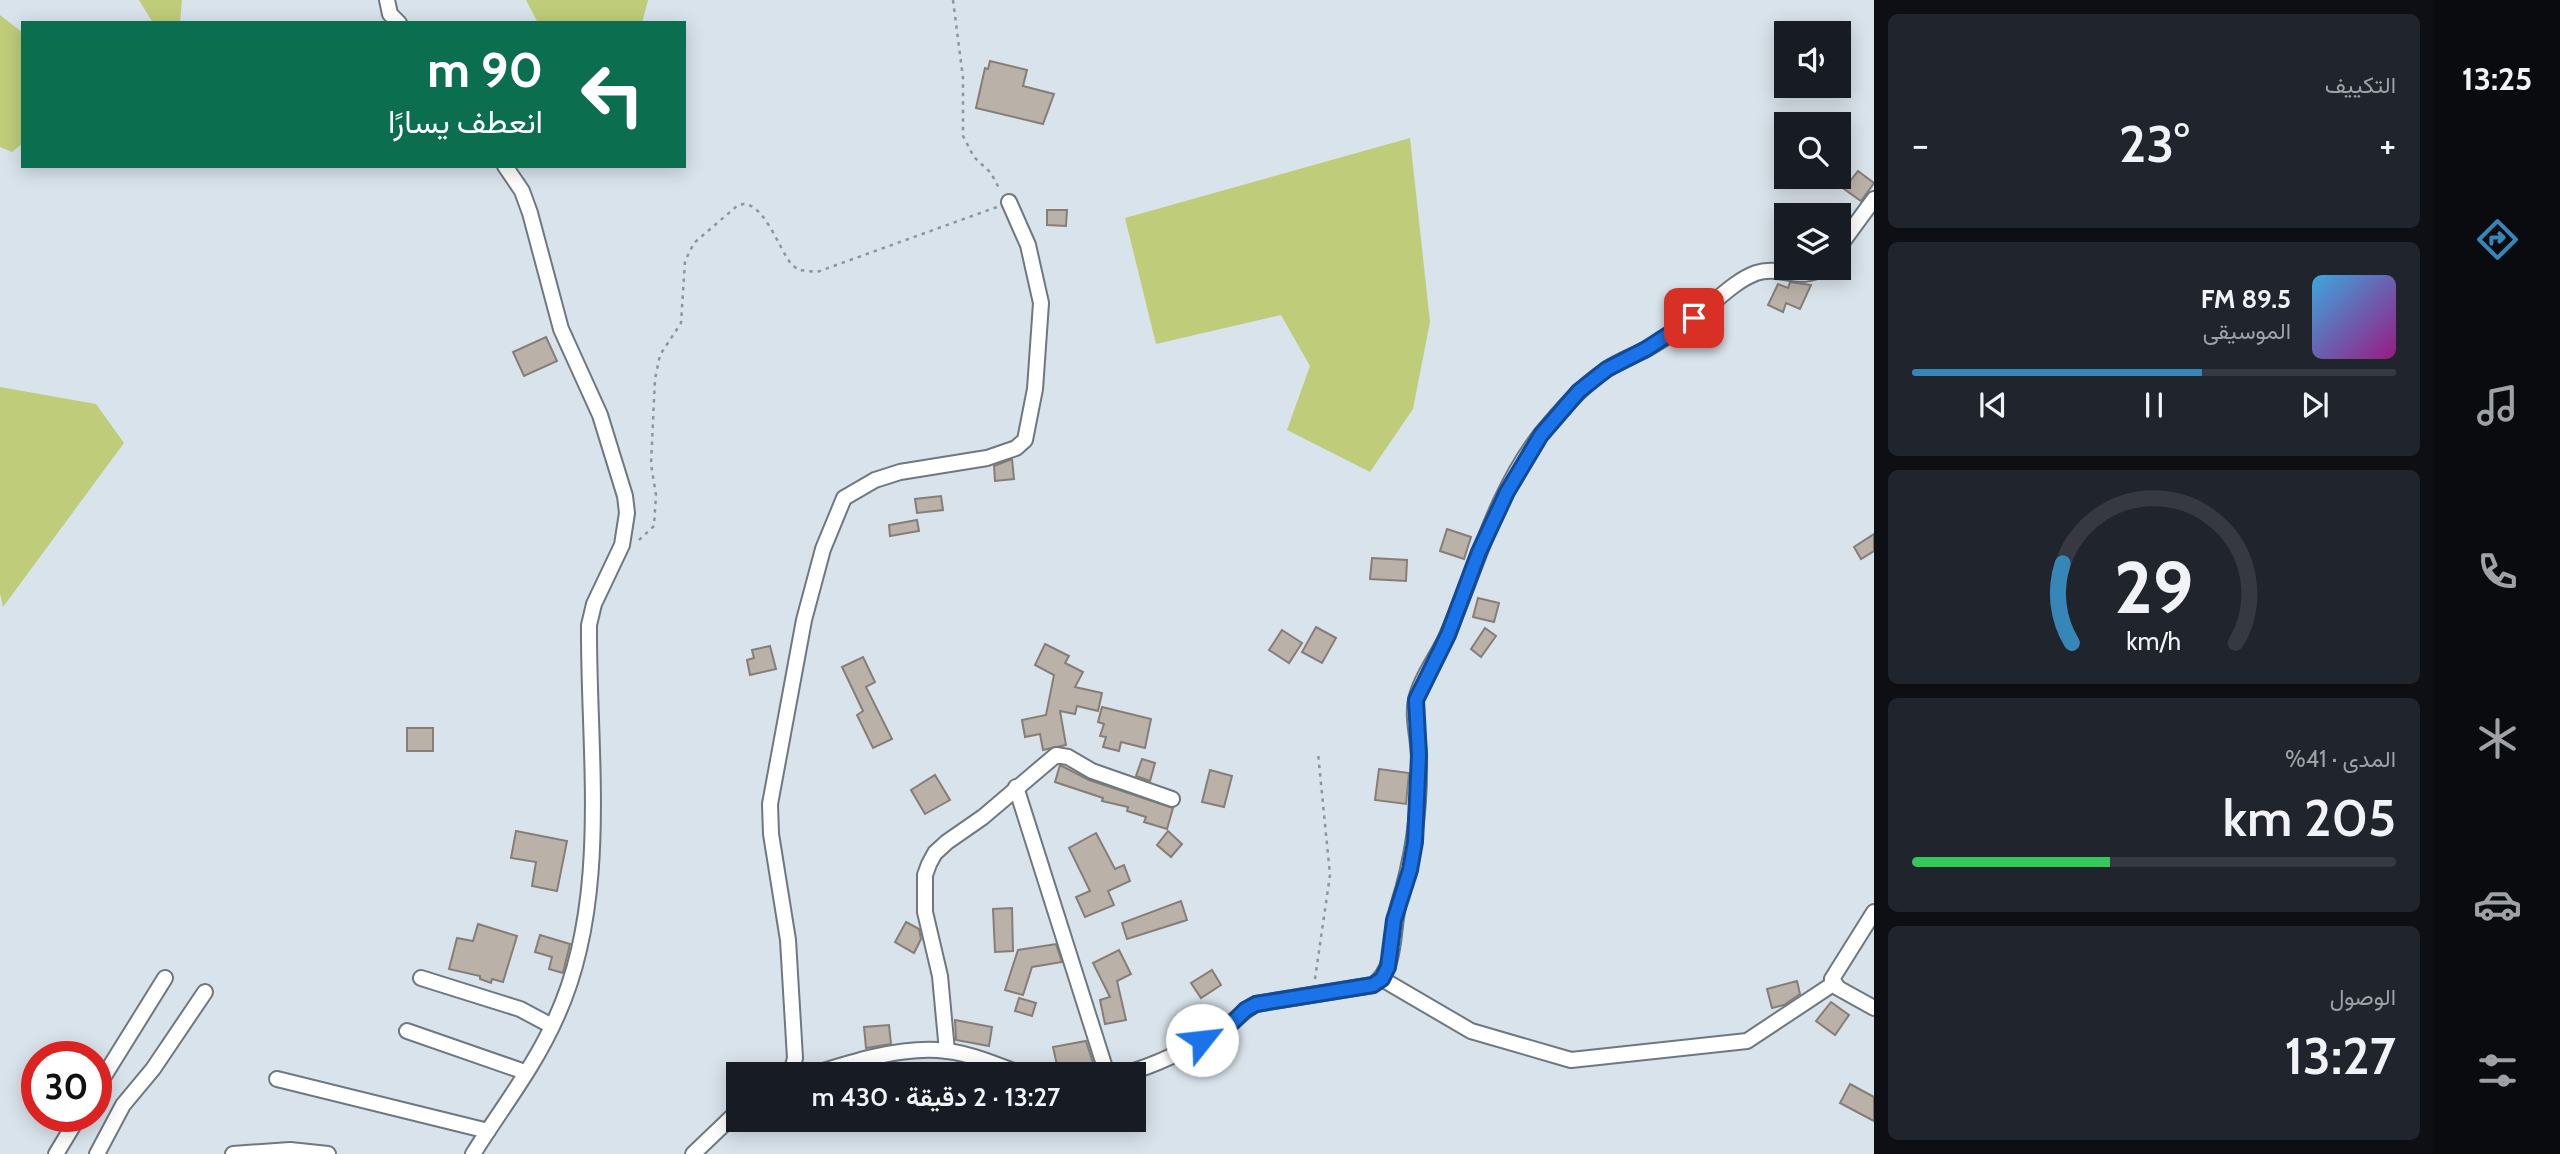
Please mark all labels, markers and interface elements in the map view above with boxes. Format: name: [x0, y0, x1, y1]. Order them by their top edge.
map controls: [1774, 21, 1851, 280]
button: sound: [1774, 21, 1851, 98]
text: 90 m: [427, 40, 543, 99]
icon: left: [567, 49, 658, 140]
text: 13:25: [2462, 59, 2532, 98]
text: التكييف: [2325, 71, 2396, 99]
text: انعطف يسارًا: [388, 102, 543, 141]
button: search: [1774, 112, 1851, 189]
text: 23°: [2119, 112, 2189, 175]
text: −: [1912, 121, 1929, 168]
text: +: [2379, 121, 2396, 168]
button: layers: [1774, 203, 1851, 280]
icon: directions: [2473, 215, 2522, 264]
text: 89.5 FM: [2201, 283, 2291, 315]
pin: [1664, 288, 1724, 348]
icon: arrive: [1675, 299, 1713, 337]
text: الموسيقى: [2203, 317, 2291, 345]
icon: music: [2473, 381, 2522, 430]
icon: previous: [1974, 386, 2012, 424]
icon: pause: [2135, 386, 2173, 424]
icon: next: [2296, 386, 2334, 424]
text: 29: [2114, 543, 2194, 631]
icon: phone: [2473, 547, 2522, 596]
text: km/h: [2127, 626, 2181, 656]
icon: climate: [2473, 714, 2522, 763]
text: المدى · 41%: [2285, 745, 2396, 773]
text: 205 km: [2222, 786, 2396, 849]
icon: car: [2473, 880, 2522, 929]
text: الوصول: [2330, 983, 2396, 1011]
position arrow: [1165, 1003, 1239, 1077]
text: 13:27: [2284, 1024, 2396, 1087]
speed limit sign: 30: [21, 1041, 112, 1132]
icon: filters: [2473, 1046, 2522, 1095]
text: 13:27 · 2 دقيقة · 430 m: [812, 1081, 1060, 1113]

